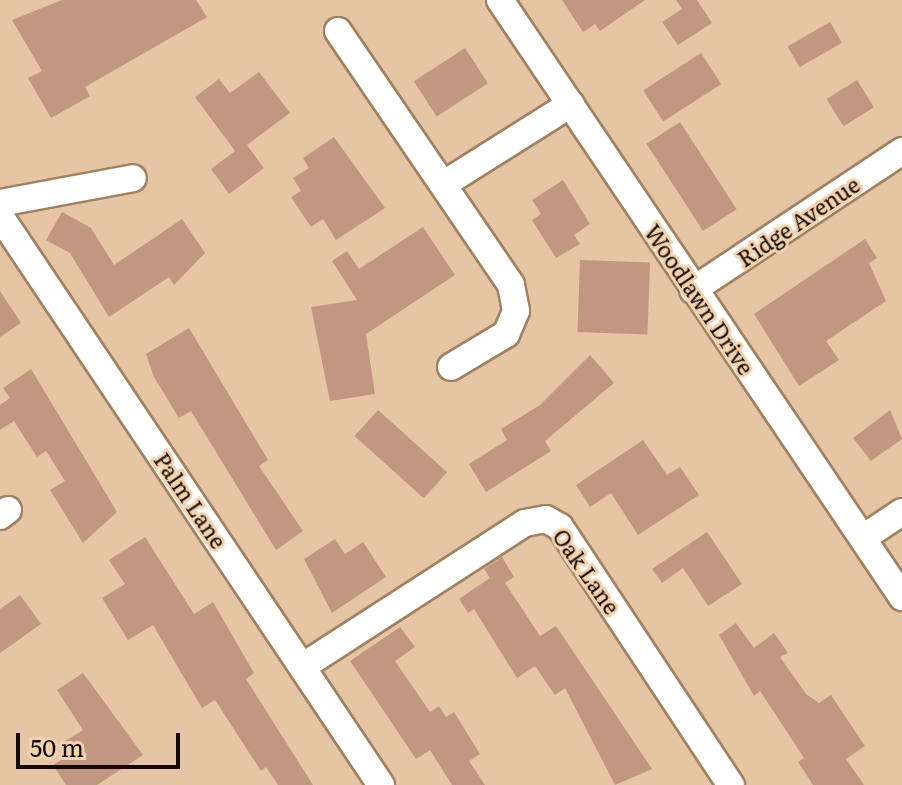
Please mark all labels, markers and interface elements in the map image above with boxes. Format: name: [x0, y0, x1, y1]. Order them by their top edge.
street label: Ridge Avenue: [732, 170, 864, 272]
street label: Woodlawn Drive: [640, 219, 760, 379]
street label: Palm Lane: [149, 447, 233, 553]
street label: Oak Lane: [548, 523, 626, 619]
scale bar: [20, 717, 184, 767]
text: 50 m: [30, 729, 84, 764]

